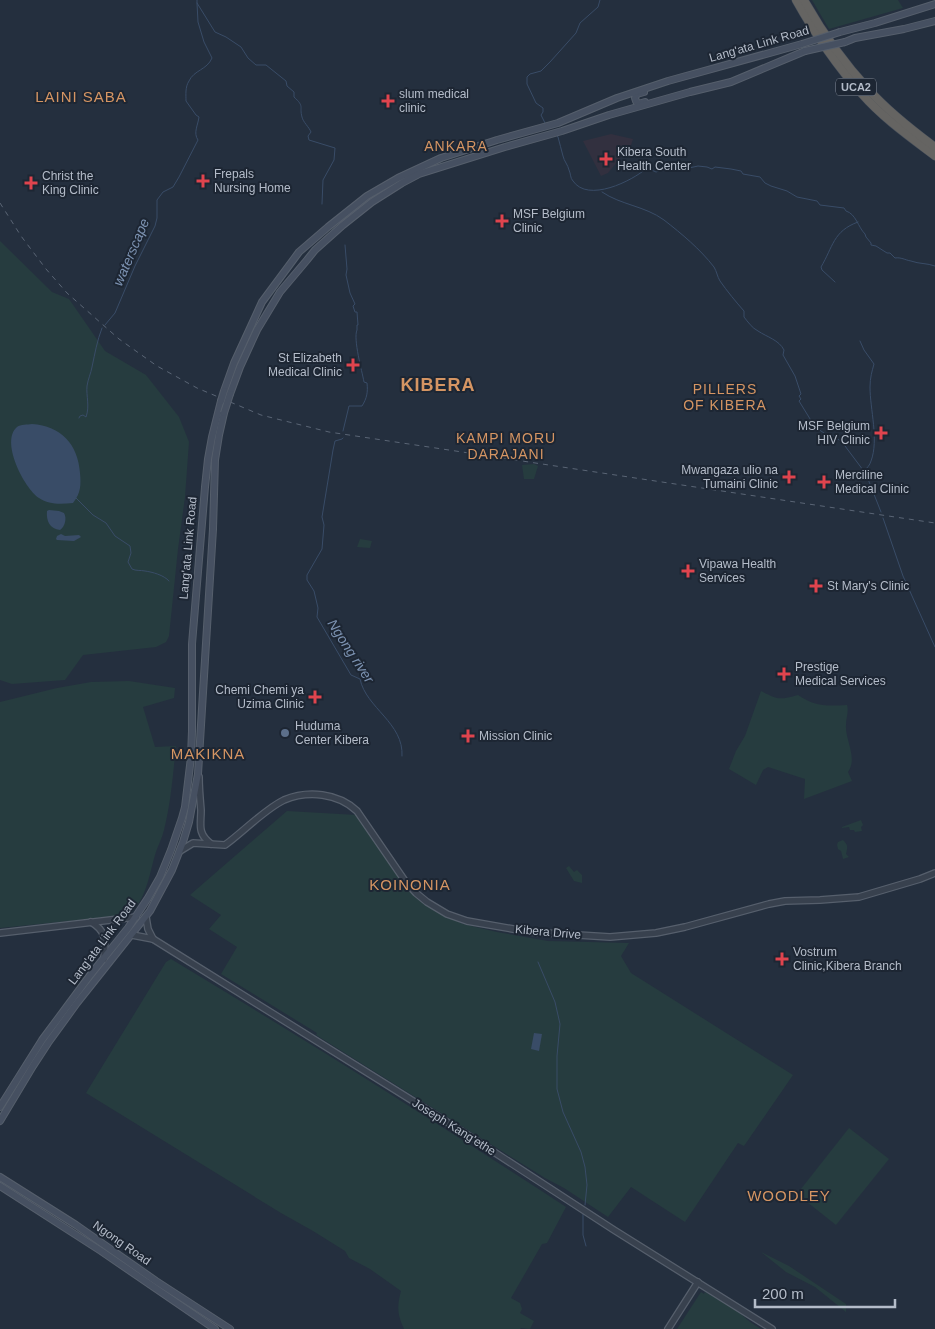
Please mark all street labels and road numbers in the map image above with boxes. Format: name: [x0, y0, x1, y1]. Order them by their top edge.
street label: Lang'ata Link Road: [708, 23, 810, 65]
road number: UCA2: [836, 78, 876, 95]
street label: Lang'ata Link Road: [177, 496, 199, 600]
street label: Lang'ata Link Road: [65, 897, 139, 987]
street label: Kibera Drive: [514, 922, 582, 942]
street label: Joseph Kang'ethe: [410, 1096, 499, 1158]
street label: Ngong Road: [90, 1218, 154, 1268]

